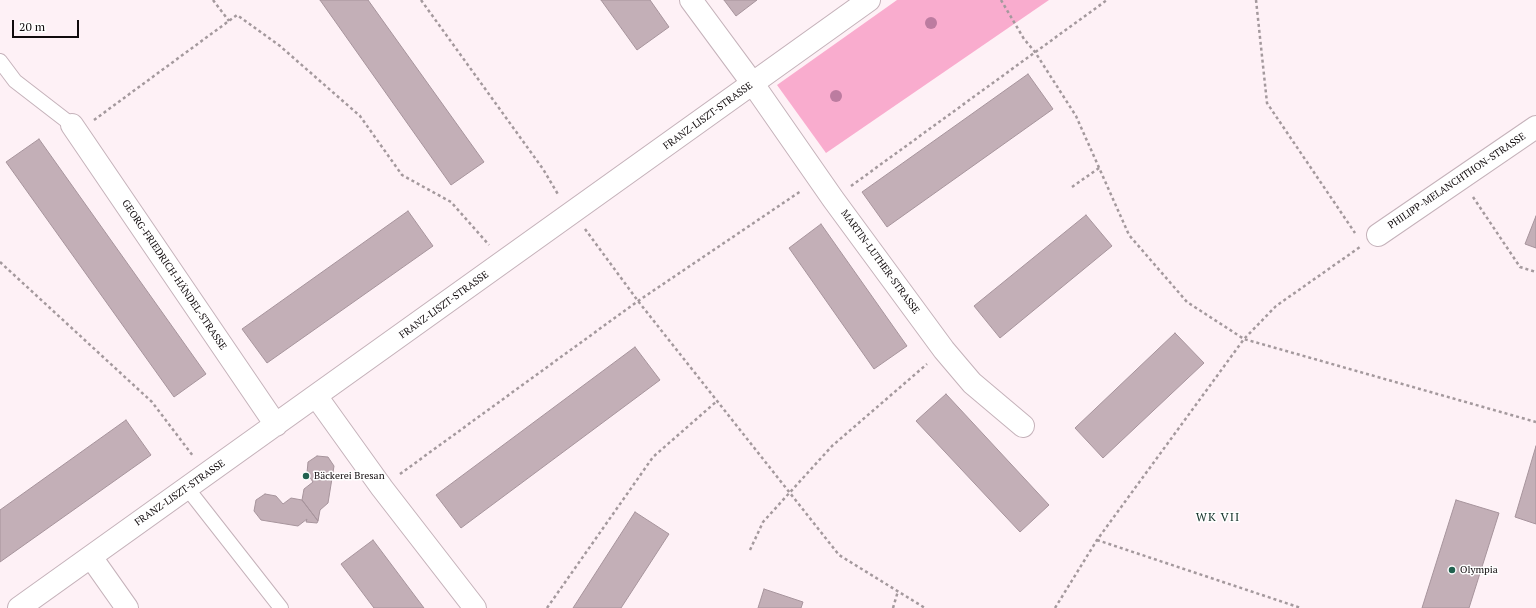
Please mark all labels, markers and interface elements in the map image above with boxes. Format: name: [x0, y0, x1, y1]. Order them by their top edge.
scale bar: [14, 12, 81, 38]
text: 20 m: [19, 19, 45, 34]
street label: FRANZ-LISZT-STRASSE: [661, 80, 755, 152]
street label: PHILIPP-MELANCHTHON-STRASSE: [1386, 130, 1528, 232]
street label: GEORG-FRIEDRICH-HÄNDEL-STRASSE: [119, 198, 229, 352]
street label: MARTIN-LUTHER-STRASSE: [838, 208, 922, 316]
street label: FRANZ-LISZT-STRASSE: [397, 269, 491, 341]
street label: FRANZ-LISZT-STRASSE: [133, 457, 227, 529]
place label: Bäckerei Bresan: [314, 470, 385, 482]
marker: Bäckerei Bresan: [301, 471, 311, 481]
district label: WK VII: [1196, 511, 1240, 525]
place label: Olympia: [1460, 564, 1498, 576]
marker: Olympia: [1447, 565, 1457, 575]

